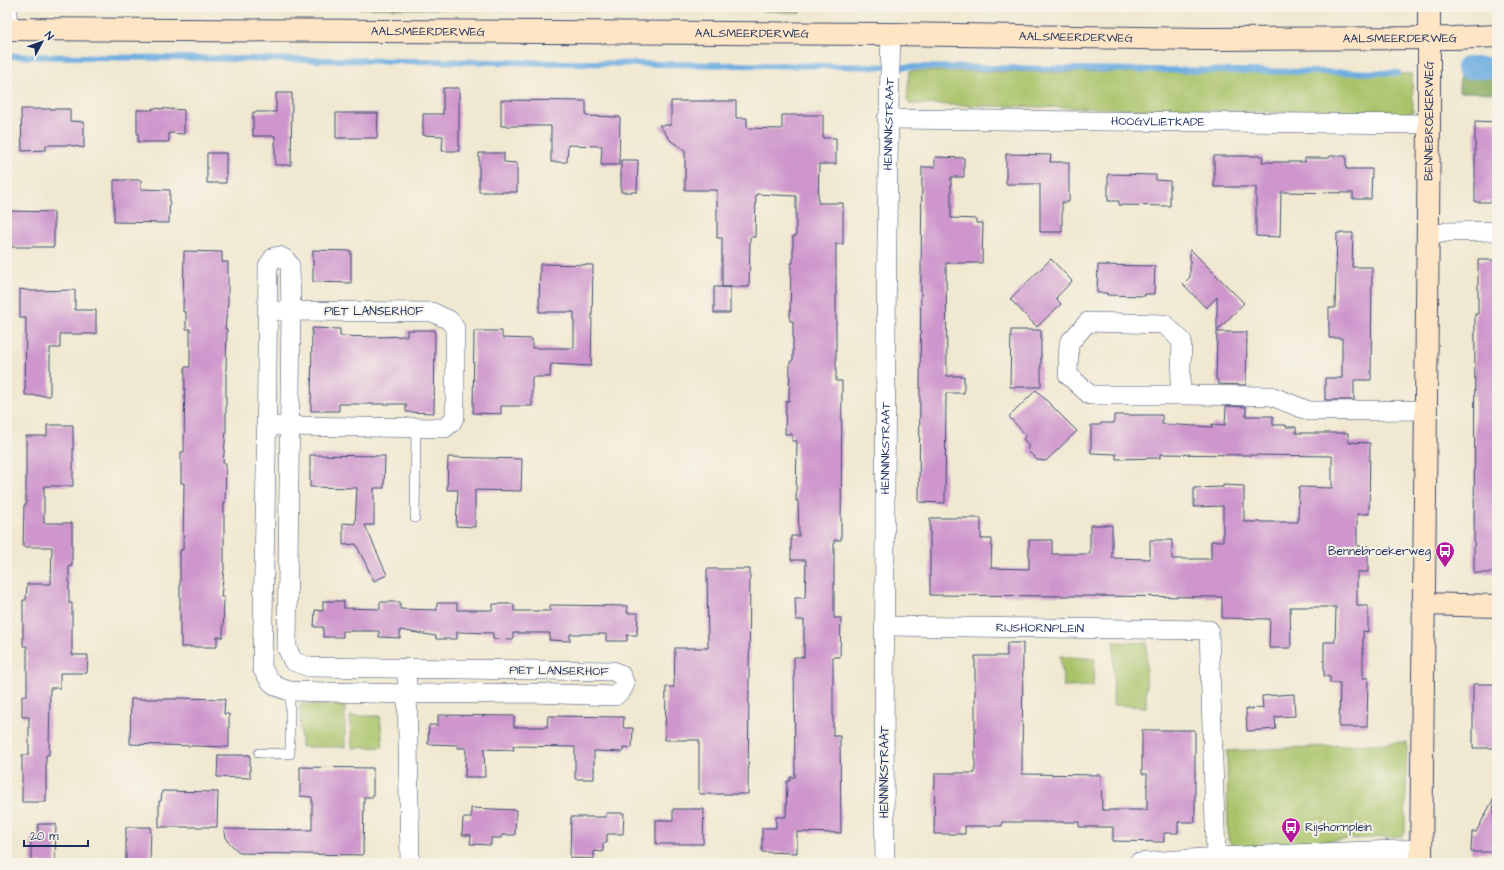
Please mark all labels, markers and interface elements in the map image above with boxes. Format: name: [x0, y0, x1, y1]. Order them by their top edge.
north arrow: [22, 22, 62, 62]
street label: AALSMEERDERWEG: [371, 23, 486, 40]
street label: AALSMEERDERWEG: [695, 24, 810, 42]
text: N: [41, 28, 57, 43]
street label: AALSMEERDERWEG: [1019, 28, 1134, 46]
street label: AALSMEERDERWEG: [1343, 29, 1458, 47]
street label: BENNEBROEKERWEG: [1420, 60, 1438, 181]
street label: HENNINKSTRAAT: [879, 77, 898, 171]
street label: HOOGVLIETKADE: [1111, 113, 1205, 130]
street label: PIET LANSERHOF: [324, 303, 424, 320]
street label: HENNINKSTRAAT: [877, 401, 894, 494]
bus stop icon: Bennebroekerweg: [1434, 540, 1456, 568]
place label: Bennebroekerweg: [1328, 543, 1431, 561]
street label: RIJSHORNPLEIN: [996, 619, 1085, 637]
street label: PIET LANSERHOF: [509, 662, 610, 680]
street label: HENNINKSTRAAT: [876, 725, 893, 818]
bus stop icon: Rijshornplein: [1280, 816, 1302, 844]
place label: Rijshornplein: [1305, 819, 1372, 836]
scale bar: [24, 822, 88, 848]
text: 20 m: [30, 828, 59, 845]

